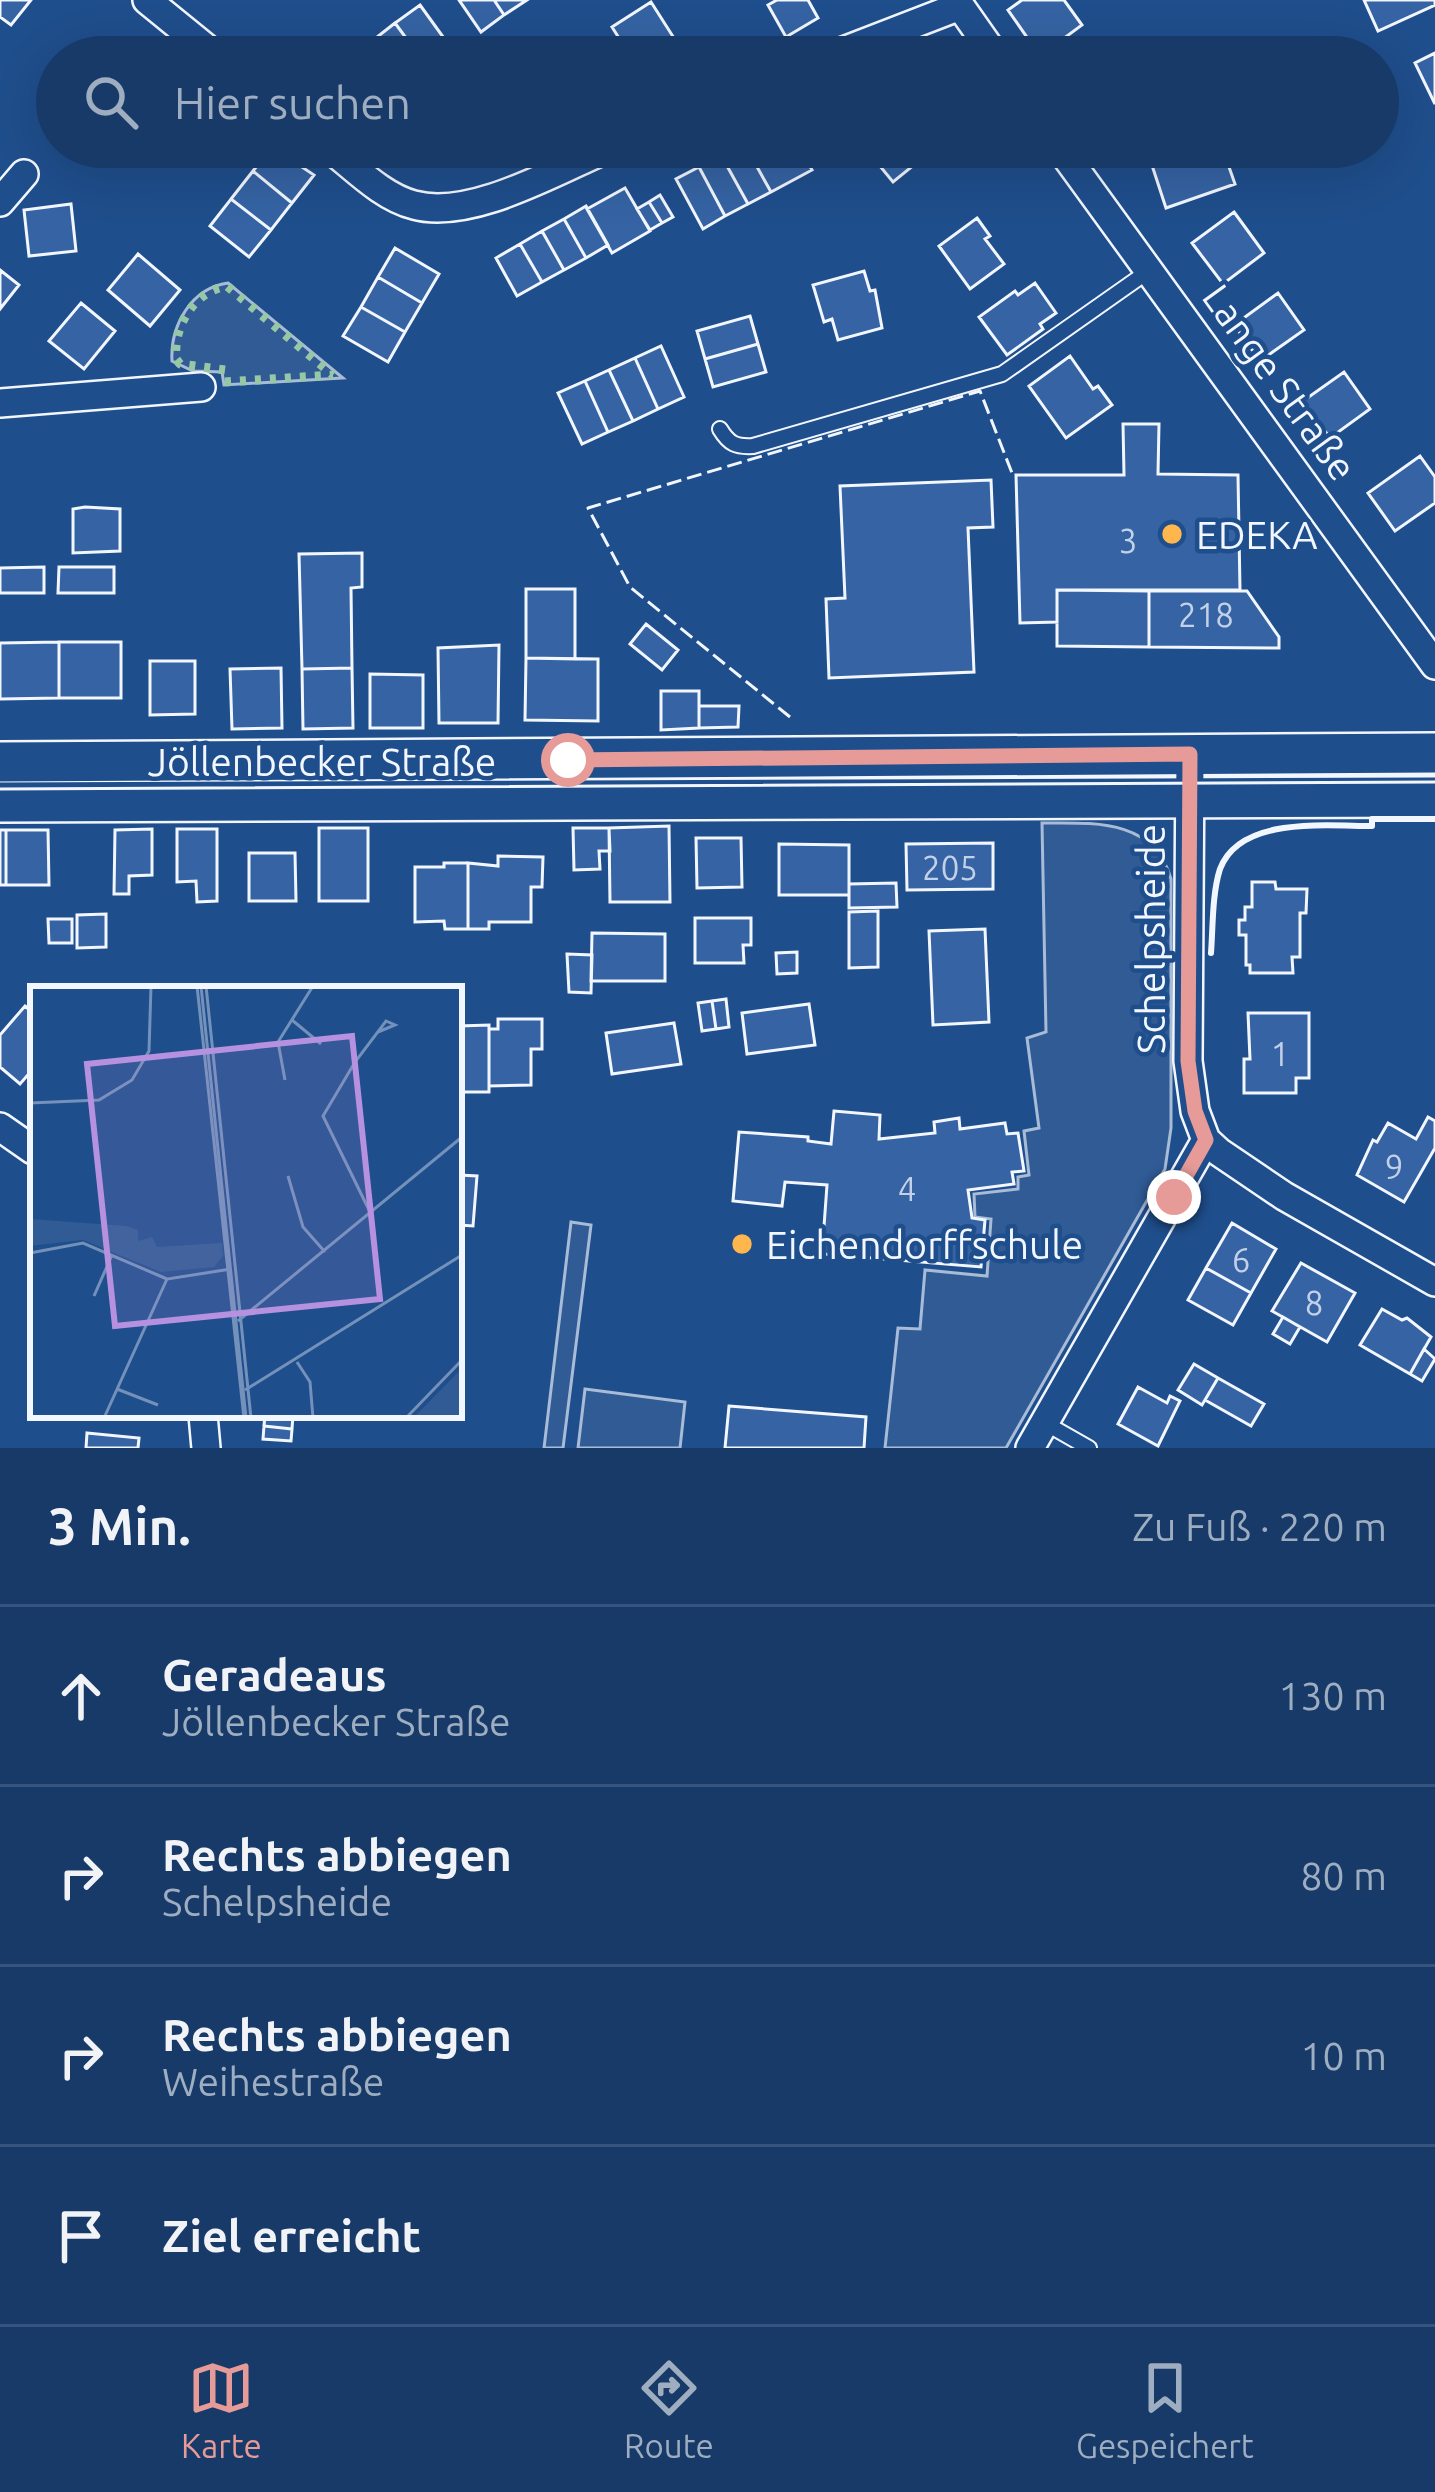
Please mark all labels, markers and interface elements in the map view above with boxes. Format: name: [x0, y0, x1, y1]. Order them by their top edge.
search box: [36, 36, 1399, 168]
icon: search: [78, 69, 144, 135]
text: Hier suchen: [174, 77, 411, 128]
street label: Lange Straße: [1195, 276, 1365, 488]
place label: EDEKA: [1196, 513, 1318, 556]
marker: EDEKA: [1159, 521, 1185, 547]
house number: 3: [1119, 522, 1137, 559]
house number: 218: [1178, 596, 1234, 633]
route start: [541, 733, 595, 787]
street label: Jöllenbecker Straße: [148, 740, 496, 783]
street label: Schelpsheide: [1129, 824, 1172, 1054]
house number: 205: [922, 849, 978, 886]
inset map: [30, 986, 462, 1418]
house number: 1: [1271, 1035, 1289, 1072]
house number: 9: [1385, 1148, 1403, 1185]
house number: 4: [898, 1170, 916, 1207]
route end: [1147, 1170, 1201, 1224]
place label: Eichendorffschule: [766, 1223, 1083, 1266]
marker: Eichendorffschule: [729, 1231, 755, 1257]
house number: 6: [1232, 1241, 1250, 1278]
house number: 8: [1305, 1284, 1323, 1321]
text: 3 Min.: [48, 1497, 191, 1555]
text: Zu Fuß · 220 m: [1132, 1505, 1387, 1548]
text: Geradeaus: [162, 1649, 387, 1700]
icon: ahead: [48, 1663, 114, 1729]
text: 130 m: [1278, 1674, 1387, 1717]
text: Jöllenbecker Straße: [162, 1700, 511, 1743]
text: Rechts abbiegen: [162, 1829, 512, 1880]
icon: right: [48, 1843, 114, 1909]
text: 80 m: [1300, 1854, 1387, 1897]
text: Schelpsheide: [162, 1880, 392, 1923]
text: Rechts abbiegen: [162, 2009, 512, 2060]
icon: right: [48, 2023, 114, 2089]
text: 10 m: [1300, 2034, 1387, 2077]
text: Weihestraße: [162, 2060, 384, 2103]
icon: arrive: [48, 2203, 114, 2269]
text: Ziel erreicht: [162, 2210, 421, 2261]
tab: Karte: [181, 2355, 262, 2464]
tab: Route: [624, 2355, 714, 2464]
tab: Gespeichert: [1076, 2355, 1254, 2464]

